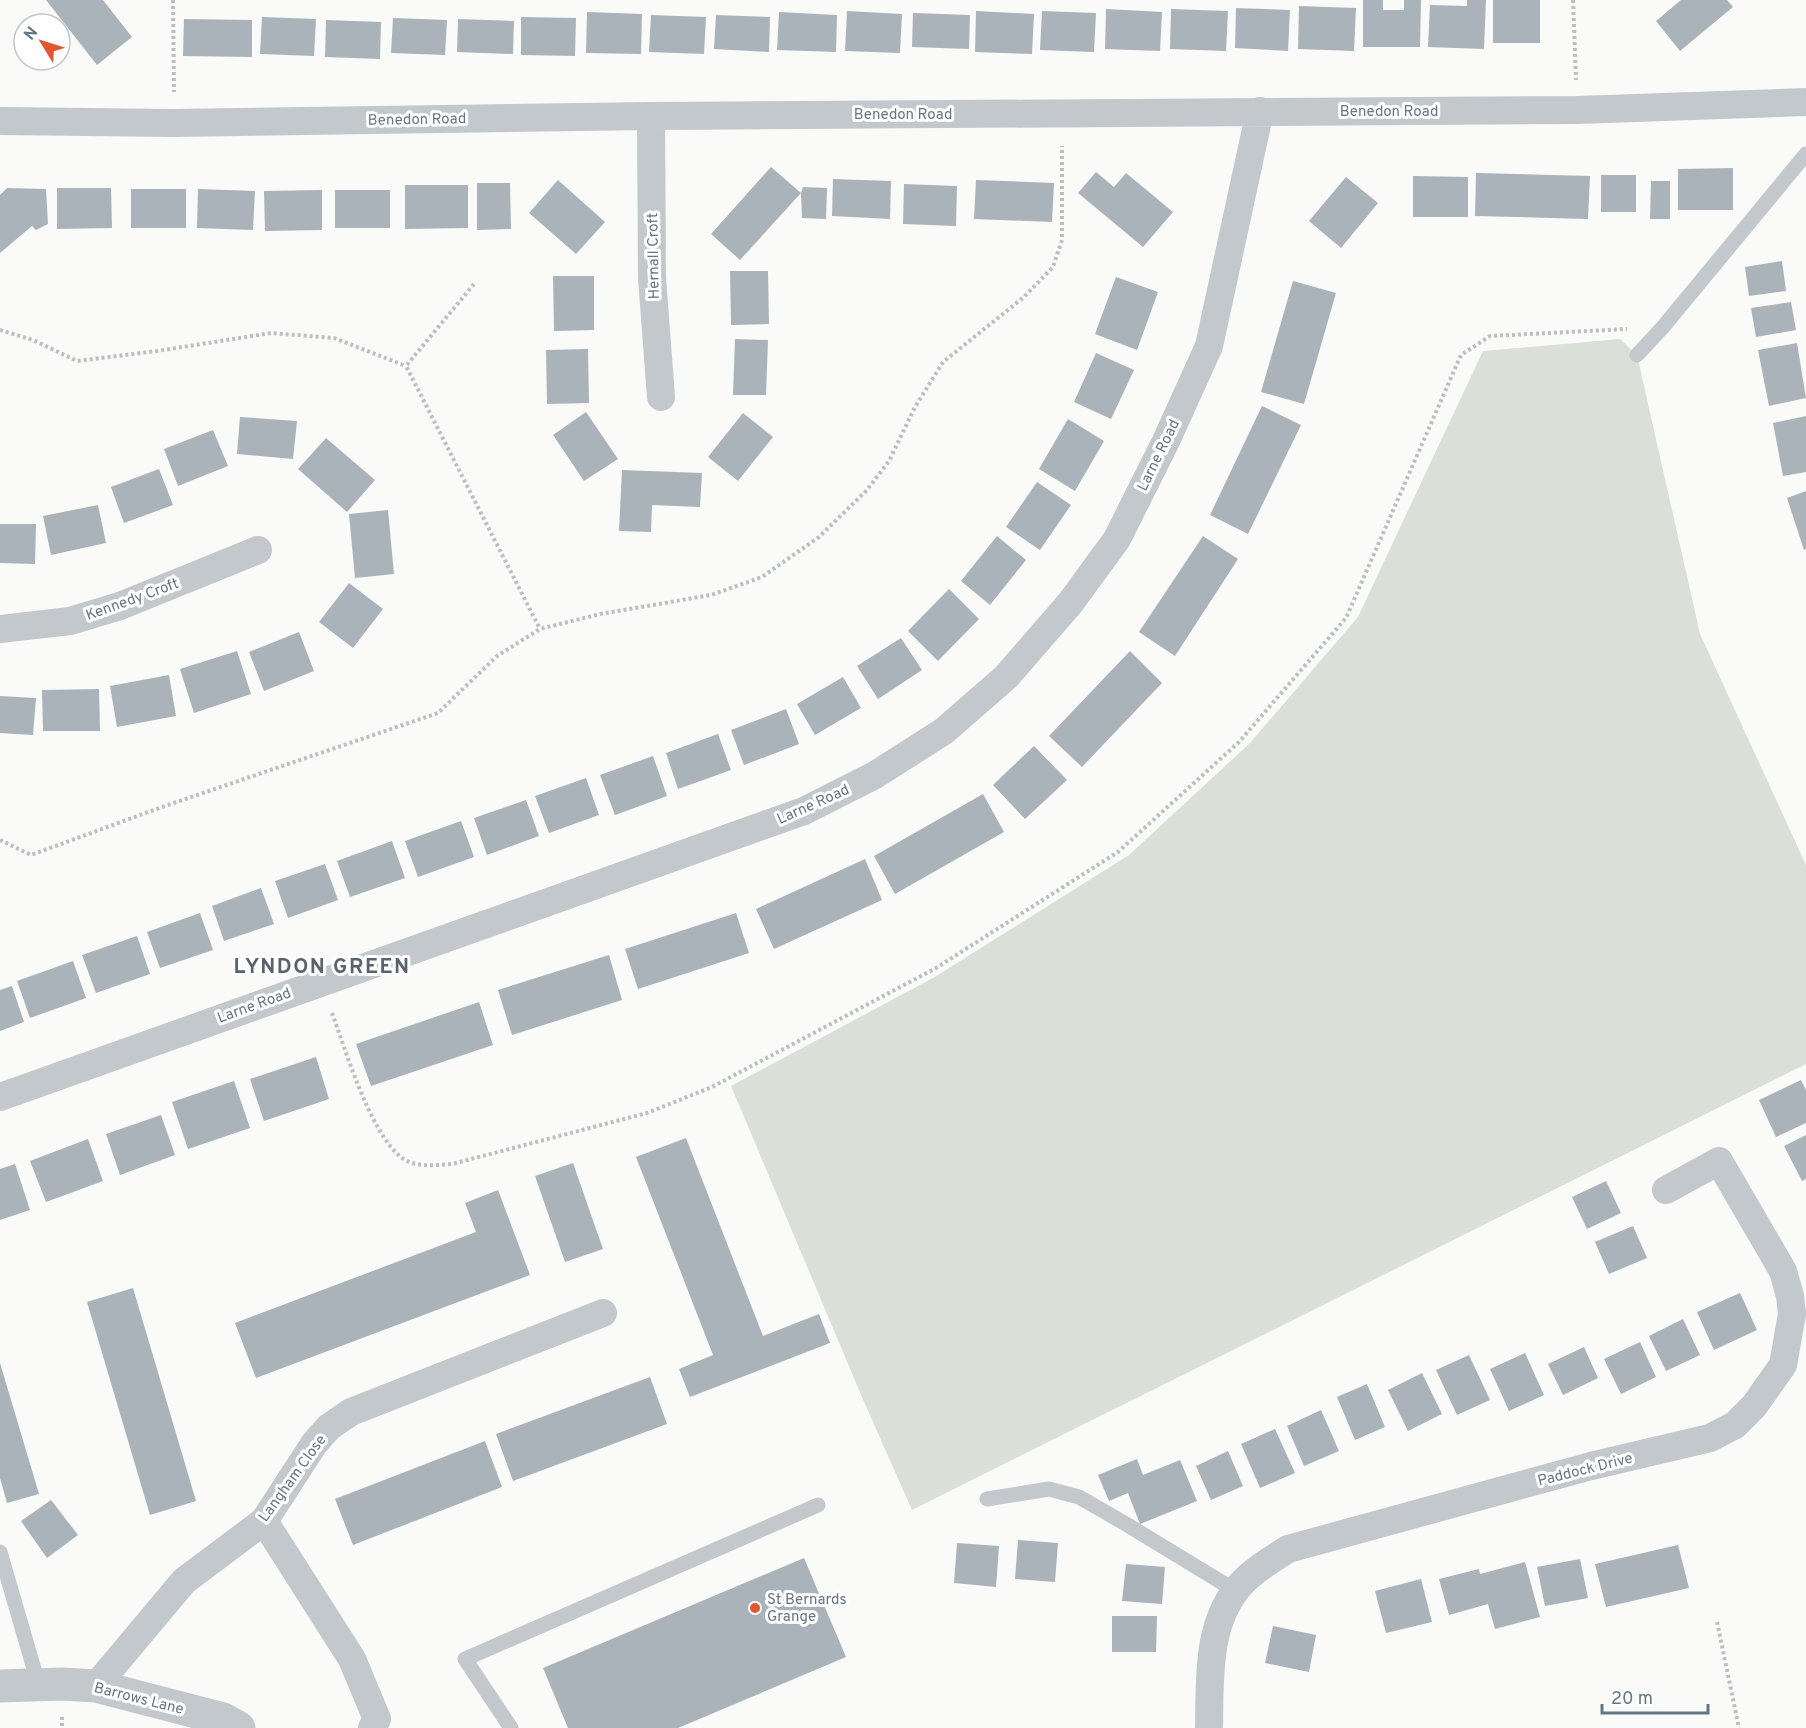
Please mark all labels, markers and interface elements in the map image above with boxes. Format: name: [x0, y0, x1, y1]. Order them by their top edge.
north arrow: [12, 12, 72, 72]
text: N: [20, 23, 43, 45]
street label: Benedon Road: [1340, 103, 1438, 122]
street label: Benedon Road: [854, 106, 952, 125]
street label: Benedon Road: [368, 110, 466, 131]
street label: Hernall Croft: [644, 213, 665, 299]
street label: Larne Road: [1134, 417, 1185, 495]
street label: Kennedy Croft: [83, 575, 182, 626]
street label: Larne Road: [774, 781, 853, 830]
district label: LYNDON GREEN: [233, 954, 411, 981]
street label: Larne Road: [215, 984, 294, 1029]
street label: Langham Close: [255, 1432, 331, 1526]
street label: Paddock Drive: [1536, 1449, 1635, 1491]
place label: St Bernards Grange: [767, 1591, 847, 1627]
marker: St Bernards Grange: [748, 1601, 762, 1615]
scale bar: [1602, 1677, 1708, 1715]
street label: Barrows Lane: [92, 1679, 186, 1720]
text: 20 m: [1611, 1688, 1653, 1711]

